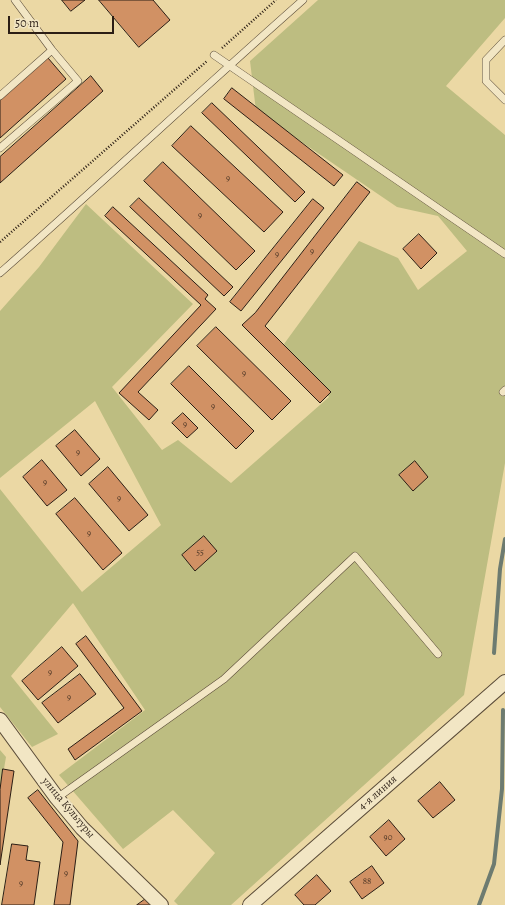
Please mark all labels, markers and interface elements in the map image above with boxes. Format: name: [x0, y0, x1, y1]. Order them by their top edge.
scale bar: [10, 8, 116, 34]
text: 50 m: [15, 15, 39, 31]
house number: 9: [226, 174, 230, 184]
house number: 9: [198, 211, 202, 221]
house number: 9: [310, 247, 314, 257]
house number: 9: [275, 250, 279, 260]
house number: 9: [242, 369, 246, 379]
house number: 9: [211, 402, 215, 412]
house number: 9: [183, 420, 187, 430]
house number: 9: [76, 448, 80, 458]
house number: 9: [43, 478, 47, 488]
house number: 9: [117, 494, 121, 504]
house number: 9: [87, 529, 91, 539]
house number: 55: [196, 548, 204, 558]
house number: 9: [48, 668, 52, 678]
house number: 9: [67, 693, 71, 703]
street label: 4-я линия: [356, 773, 400, 813]
street label: улица Культуры: [39, 775, 97, 841]
house number: 90: [384, 833, 392, 843]
house number: 9: [64, 869, 68, 879]
house number: 88: [363, 877, 371, 887]
house number: 9: [19, 879, 23, 889]

